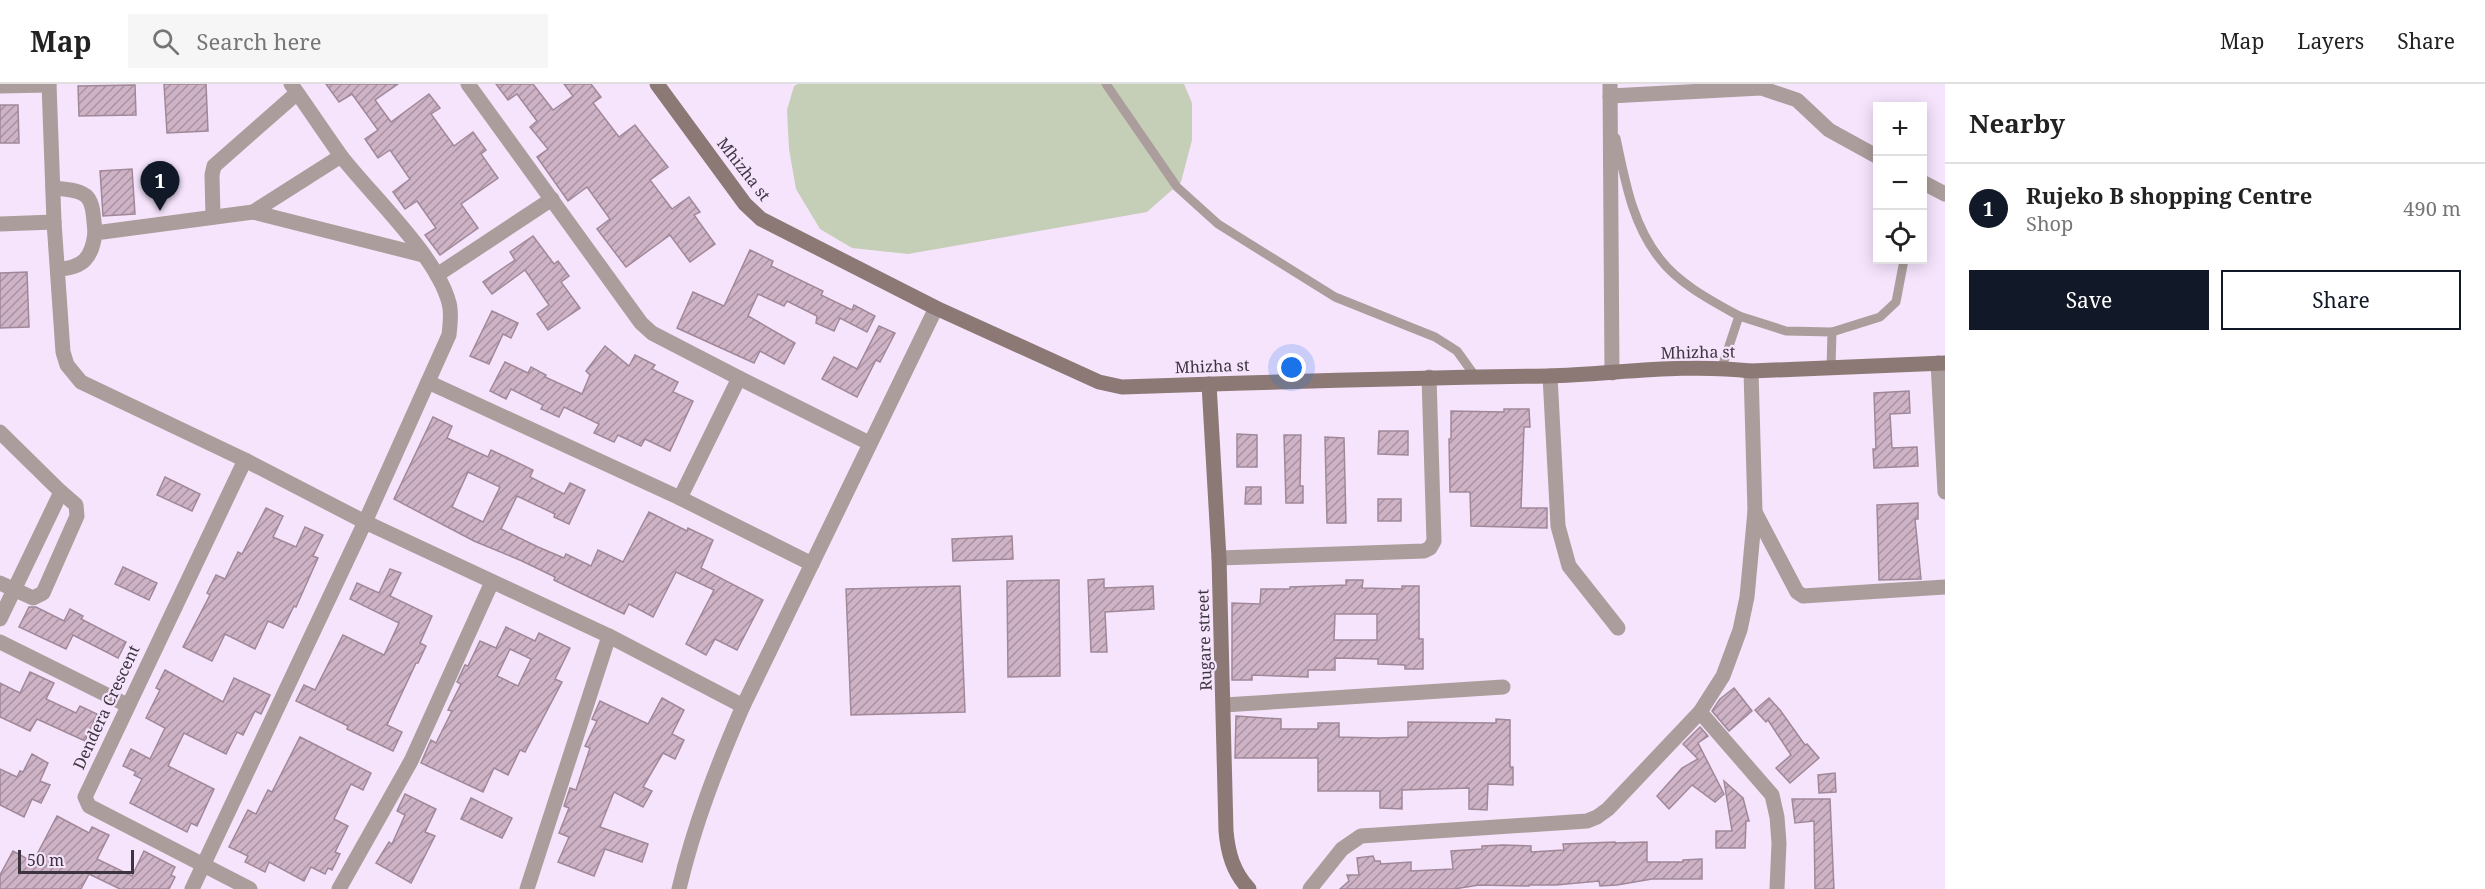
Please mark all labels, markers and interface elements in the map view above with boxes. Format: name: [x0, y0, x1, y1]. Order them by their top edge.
search box: [128, 14, 548, 68]
text: Map: [30, 22, 92, 60]
icon: search: [149, 25, 182, 58]
text: Search here: [197, 26, 321, 56]
text: Map: [2220, 27, 2264, 55]
text: Layers: [2297, 27, 2364, 55]
text: Share: [2397, 27, 2455, 55]
map controls: [1873, 102, 1927, 264]
button: +: [1873, 102, 1927, 156]
text: Nearby: [1969, 105, 2065, 141]
street label: Mhizha st: [712, 133, 776, 205]
button: −: [1873, 156, 1927, 210]
pin: 1: [140, 162, 180, 211]
text: Rujeko B shopping Centre: [2026, 180, 2312, 210]
text: 1: [1983, 195, 1994, 222]
text: 490 m: [2403, 195, 2461, 222]
button: locate: [1873, 210, 1927, 264]
text: Shop: [2026, 210, 2073, 237]
button: Save: [1969, 270, 2209, 330]
button: Share: [2221, 270, 2461, 330]
street label: Mhizha st: [1660, 340, 1736, 364]
your location: [1277, 353, 1306, 382]
street label: Mhizha st: [1174, 354, 1250, 378]
street label: Rugare street: [1191, 588, 1217, 691]
street label: Dendera Crescent: [68, 641, 145, 773]
scale bar: [18, 847, 134, 874]
text: 50 m: [27, 849, 64, 871]

